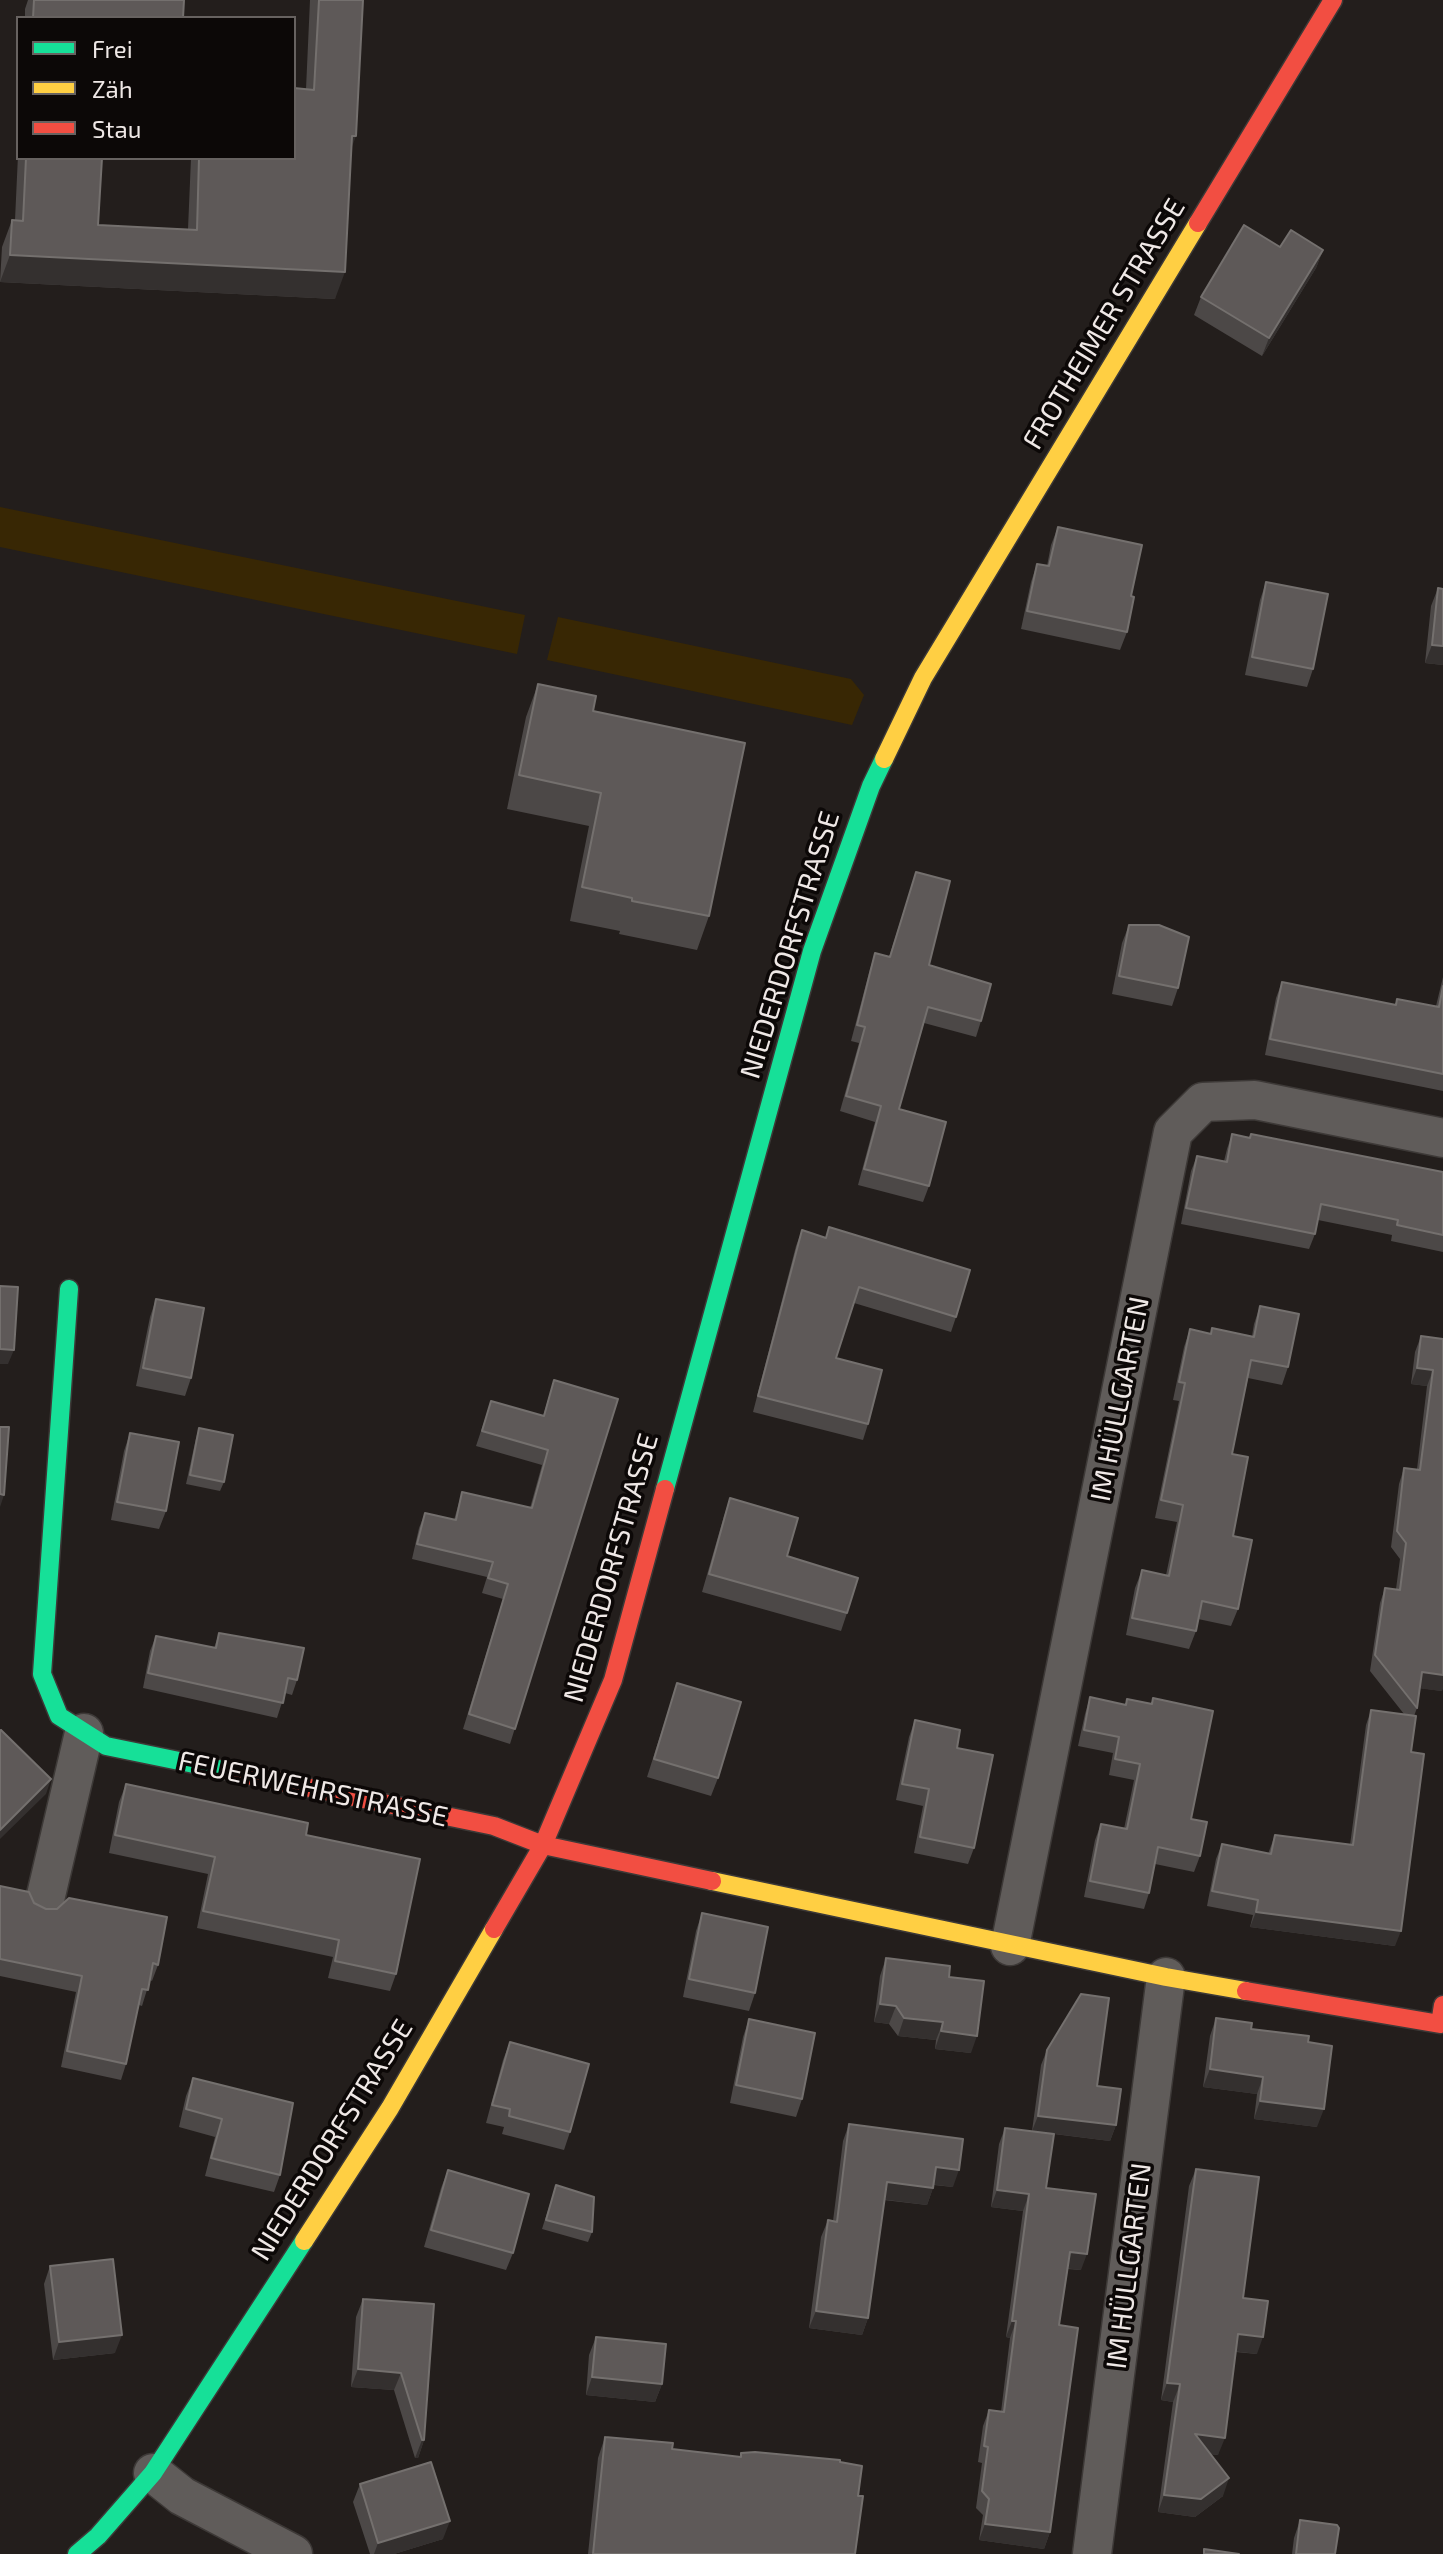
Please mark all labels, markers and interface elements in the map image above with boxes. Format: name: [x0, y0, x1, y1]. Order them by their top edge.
legend: [16, 16, 296, 160]
text: Frei: [92, 34, 133, 63]
text: Zäh: [92, 74, 133, 103]
text: Stau: [92, 114, 141, 143]
street label: FROTHEIMER STRASSE: [1016, 193, 1192, 455]
street label: NIEDERDORFSTRASSE: [733, 807, 847, 1083]
street label: IM HÜLLGARTEN: [1084, 1294, 1156, 1504]
street label: NIEDERDORFSTRASSE: [557, 1430, 665, 1706]
street label: FEUERWEHRSTRASSE: [175, 1744, 451, 1834]
street label: NIEDERDORFSTRASSE: [244, 2013, 420, 2267]
street label: IM HÜLLGARTEN: [1100, 2161, 1158, 2371]

